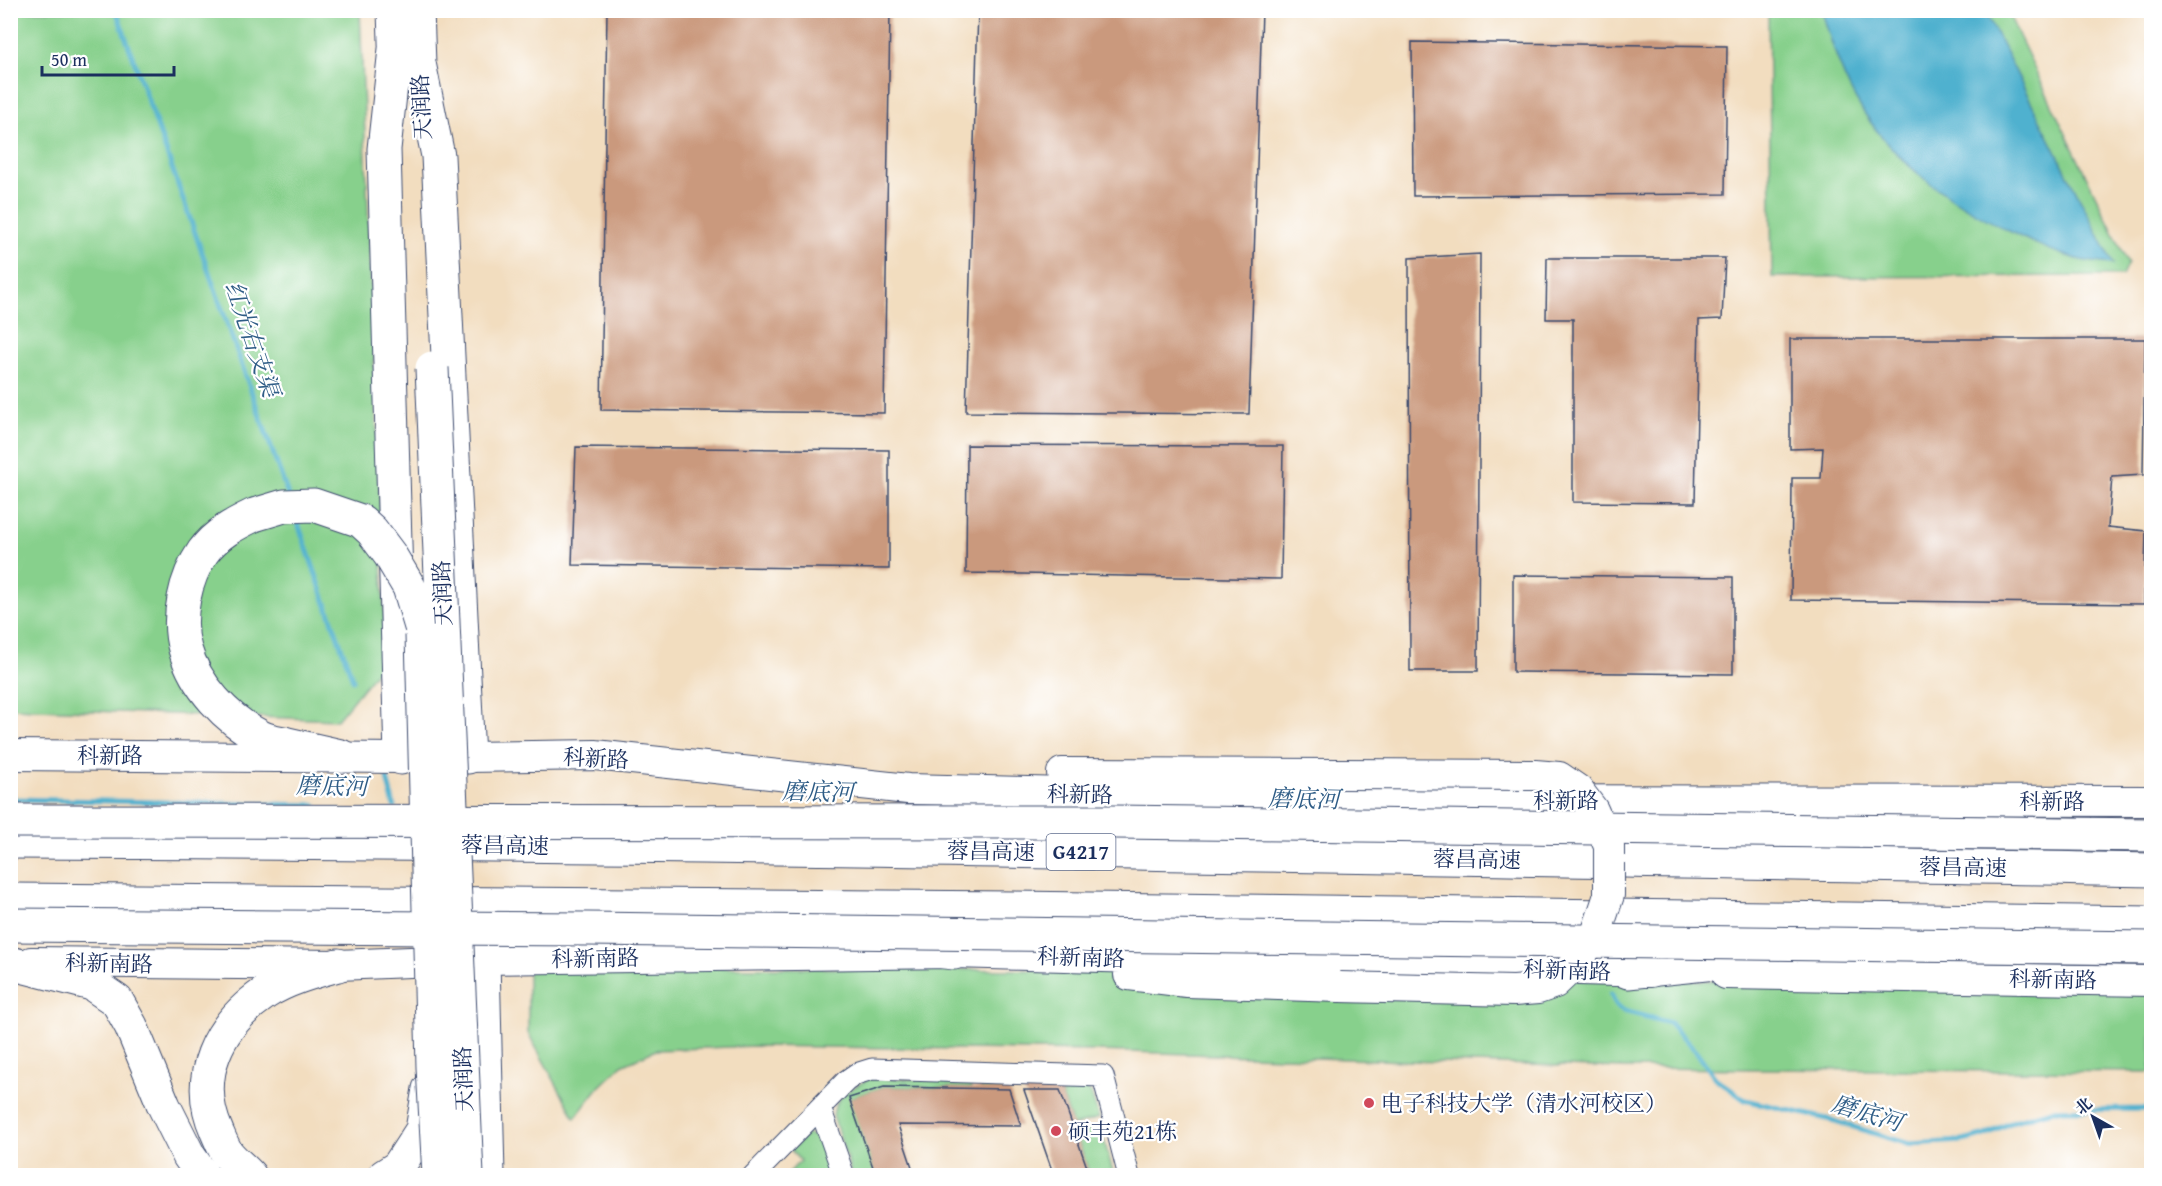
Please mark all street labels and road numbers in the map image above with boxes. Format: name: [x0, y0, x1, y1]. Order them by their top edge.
street label: 天润路: [403, 73, 439, 141]
street label: 天润路: [425, 559, 459, 627]
street label: 科新路: [77, 739, 143, 771]
street label: 科新路: [562, 740, 630, 776]
street label: 科新路: [1047, 777, 1113, 811]
street label: 科新路: [1533, 784, 1599, 816]
street label: 科新路: [2019, 785, 2085, 817]
street label: 蓉昌高速: [461, 828, 549, 862]
street label: 蓉昌高速: [947, 834, 1035, 868]
road number: G4217: [1046, 834, 1116, 870]
street label: 蓉昌高速: [1433, 842, 1521, 876]
street label: 蓉昌高速: [1919, 850, 2007, 884]
street label: 科新南路: [1036, 939, 1126, 975]
street label: 科新南路: [551, 941, 639, 975]
street label: 科新南路: [65, 946, 153, 980]
street label: 科新南路: [1522, 952, 1612, 988]
street label: 科新南路: [2009, 962, 2097, 996]
street label: 天润路: [446, 1045, 480, 1113]

